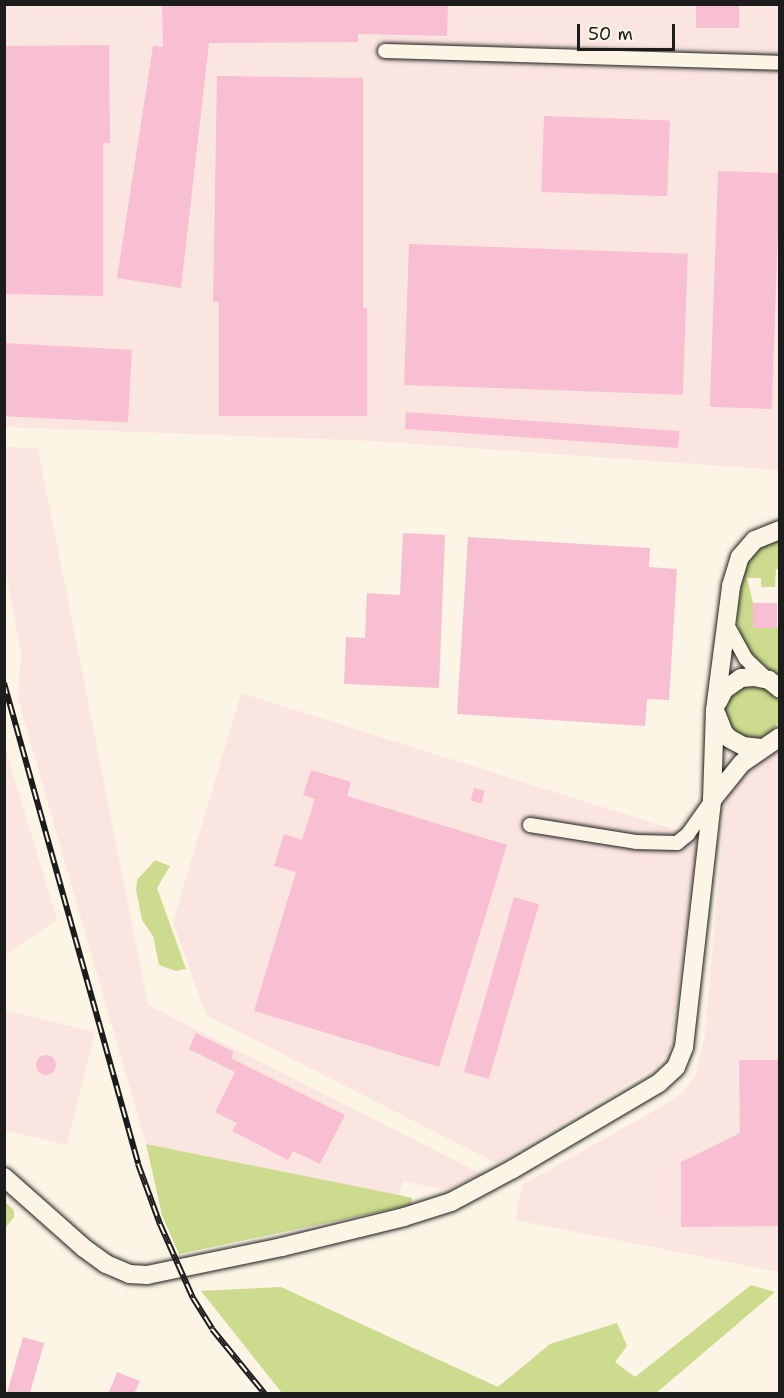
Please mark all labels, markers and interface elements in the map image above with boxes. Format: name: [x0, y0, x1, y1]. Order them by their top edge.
scale bar: [580, 12, 678, 50]
text: 50 m: [588, 22, 633, 46]

